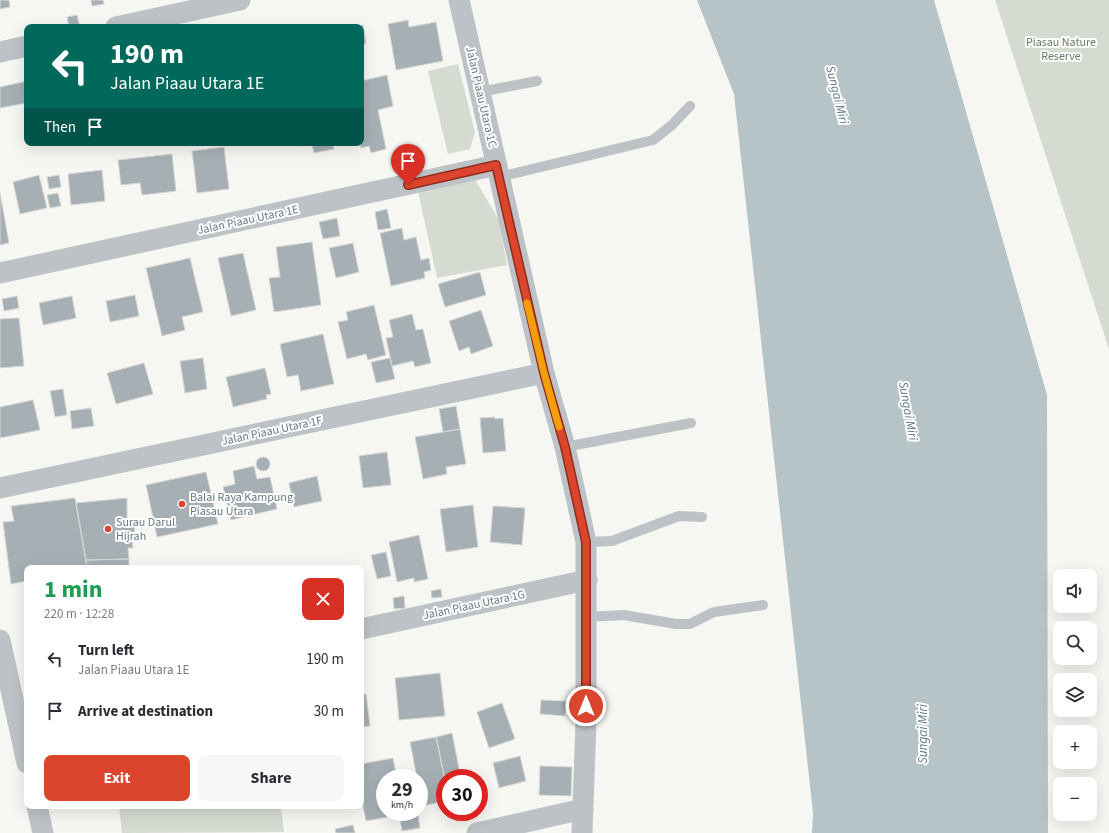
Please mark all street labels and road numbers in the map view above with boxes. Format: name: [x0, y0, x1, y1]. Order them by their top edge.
street label: Jalan Piaau Utara 1C: [461, 45, 501, 149]
street label: Jalan Piaau Utara 1E: [196, 201, 300, 239]
street label: Jalan Piaau Utara 1F: [220, 412, 324, 450]
street label: Jalan Piaau Utara 1G: [421, 586, 527, 624]

